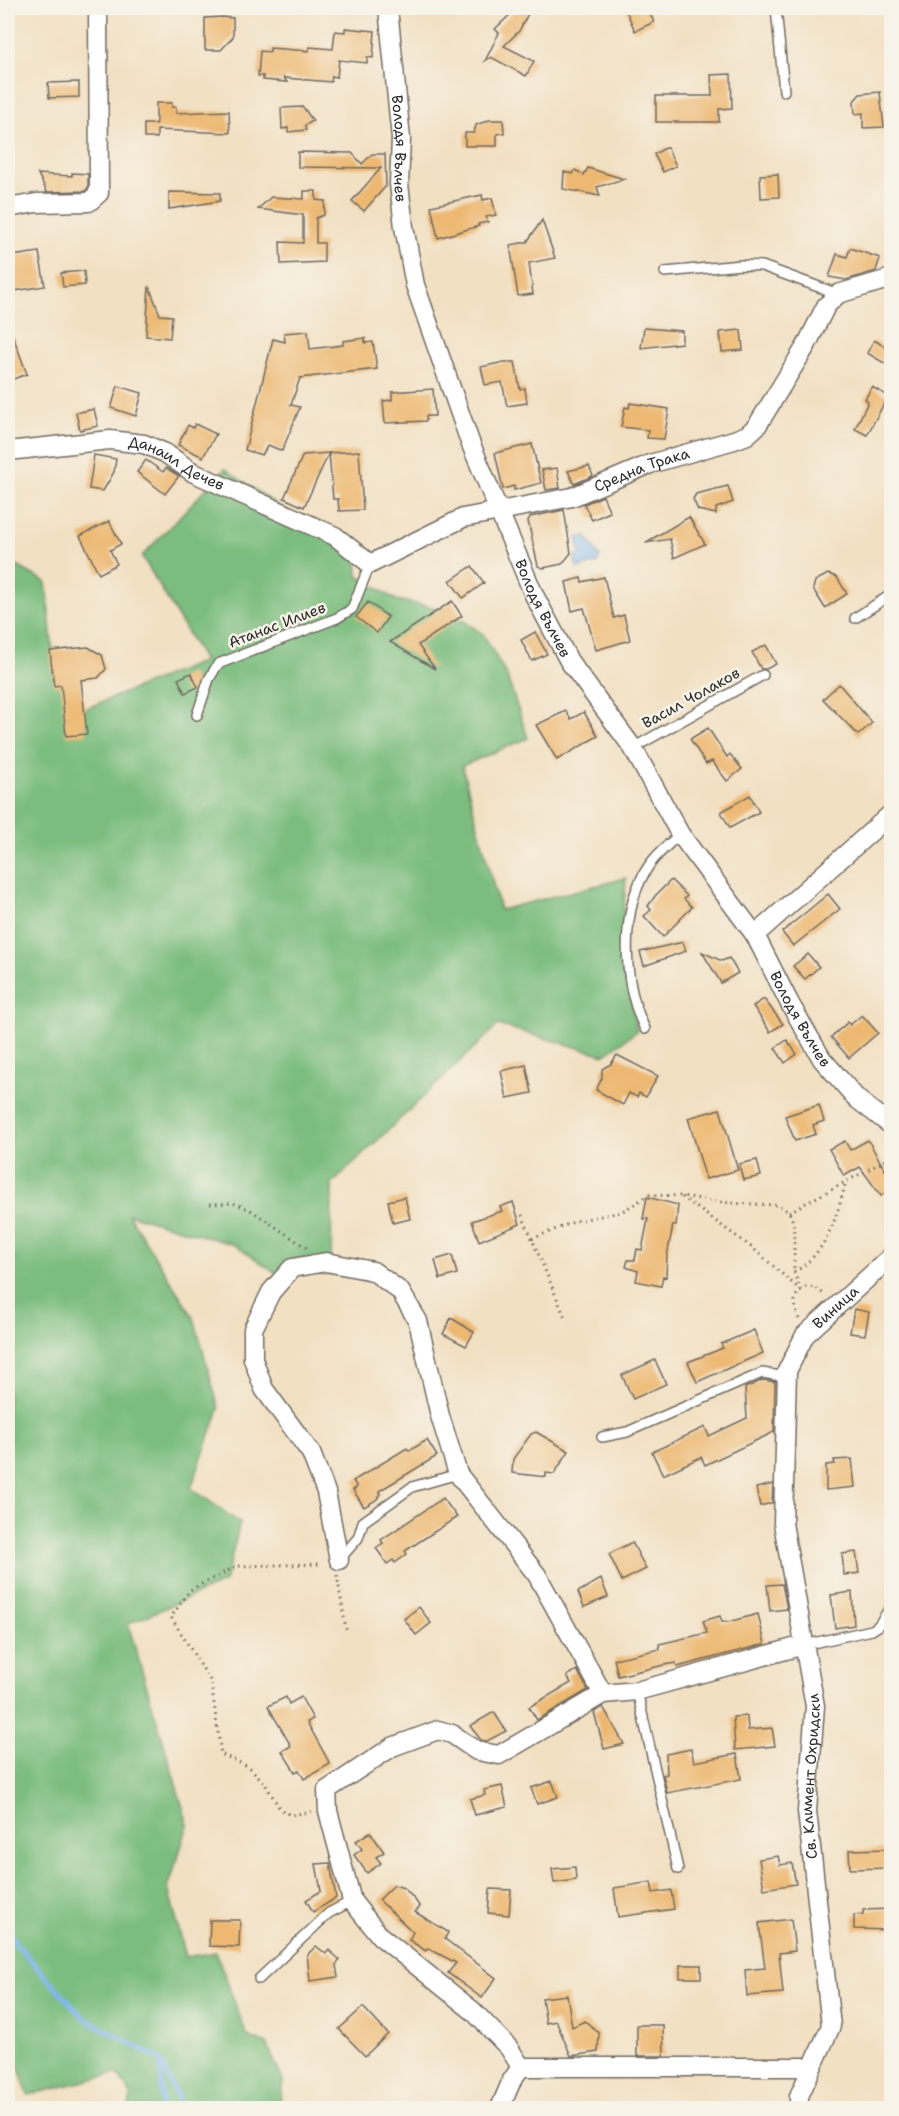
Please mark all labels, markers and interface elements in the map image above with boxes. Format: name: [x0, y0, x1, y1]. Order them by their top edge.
street label: Володя Вълчев: [387, 94, 411, 203]
street label: Данаил Дечев: [127, 432, 227, 495]
street label: Средна Трака: [591, 443, 693, 497]
street label: Володя Вълчев: [510, 556, 575, 661]
street label: Атанас Илиев: [226, 597, 328, 653]
street label: Васил Чолаков: [639, 663, 743, 733]
street label: Володя Вълчев: [765, 968, 835, 1072]
street label: Виница: [808, 1281, 863, 1333]
street label: Св. Климент Охридски: [797, 1692, 825, 1860]

